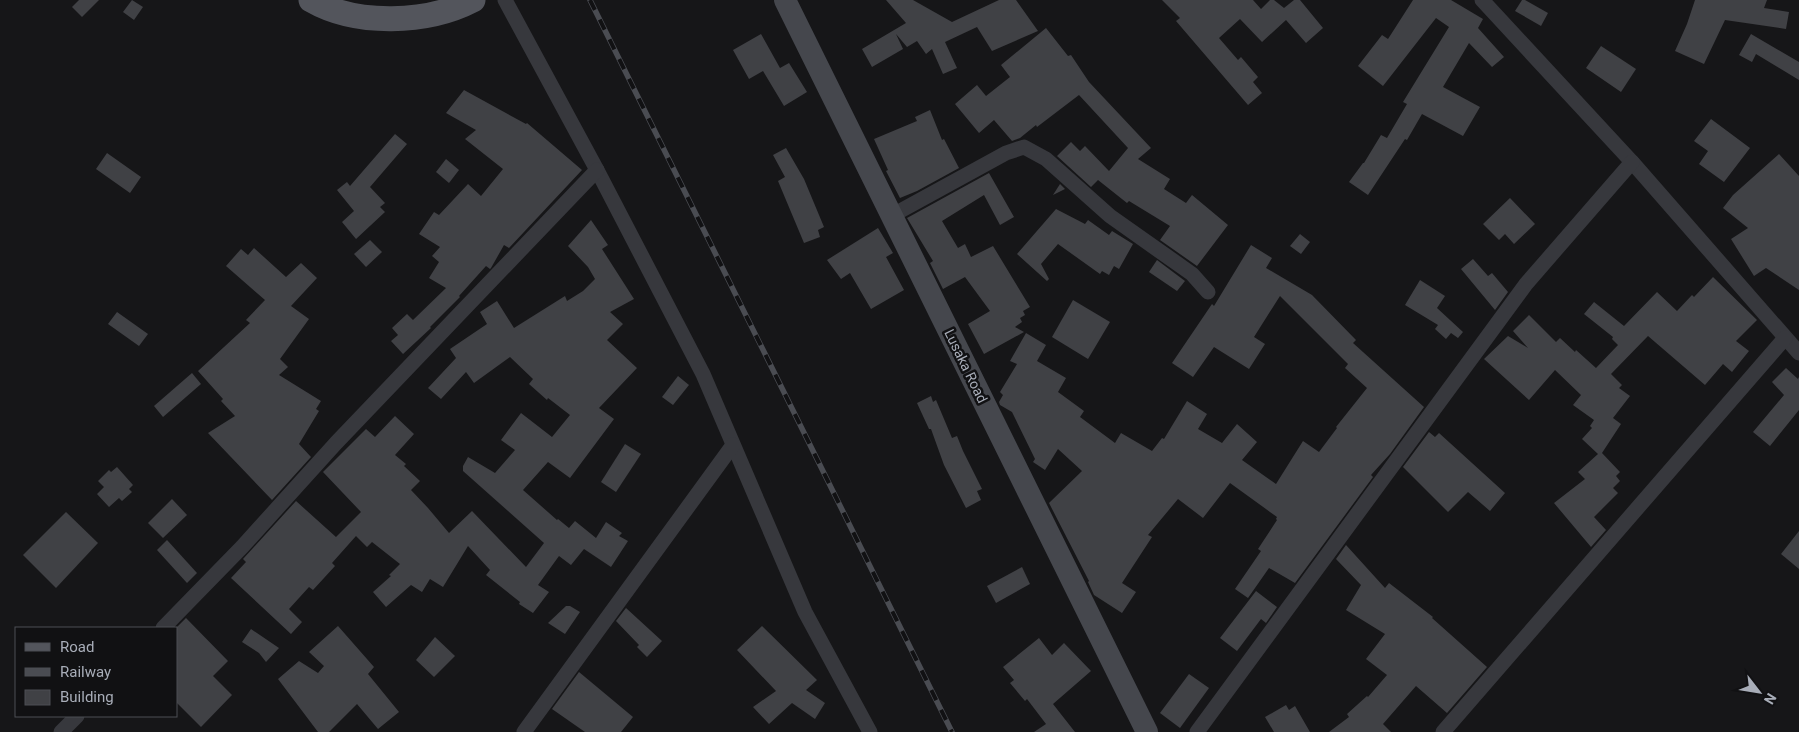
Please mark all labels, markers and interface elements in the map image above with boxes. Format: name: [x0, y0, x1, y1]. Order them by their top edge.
street label: Lusaka Road: [941, 326, 991, 406]
legend: [15, 627, 178, 717]
text: Road: [60, 638, 94, 656]
text: Railway: [60, 663, 111, 681]
north arrow: [1734, 667, 1784, 717]
text: Building: [60, 688, 114, 706]
text: N: [1761, 690, 1780, 707]

